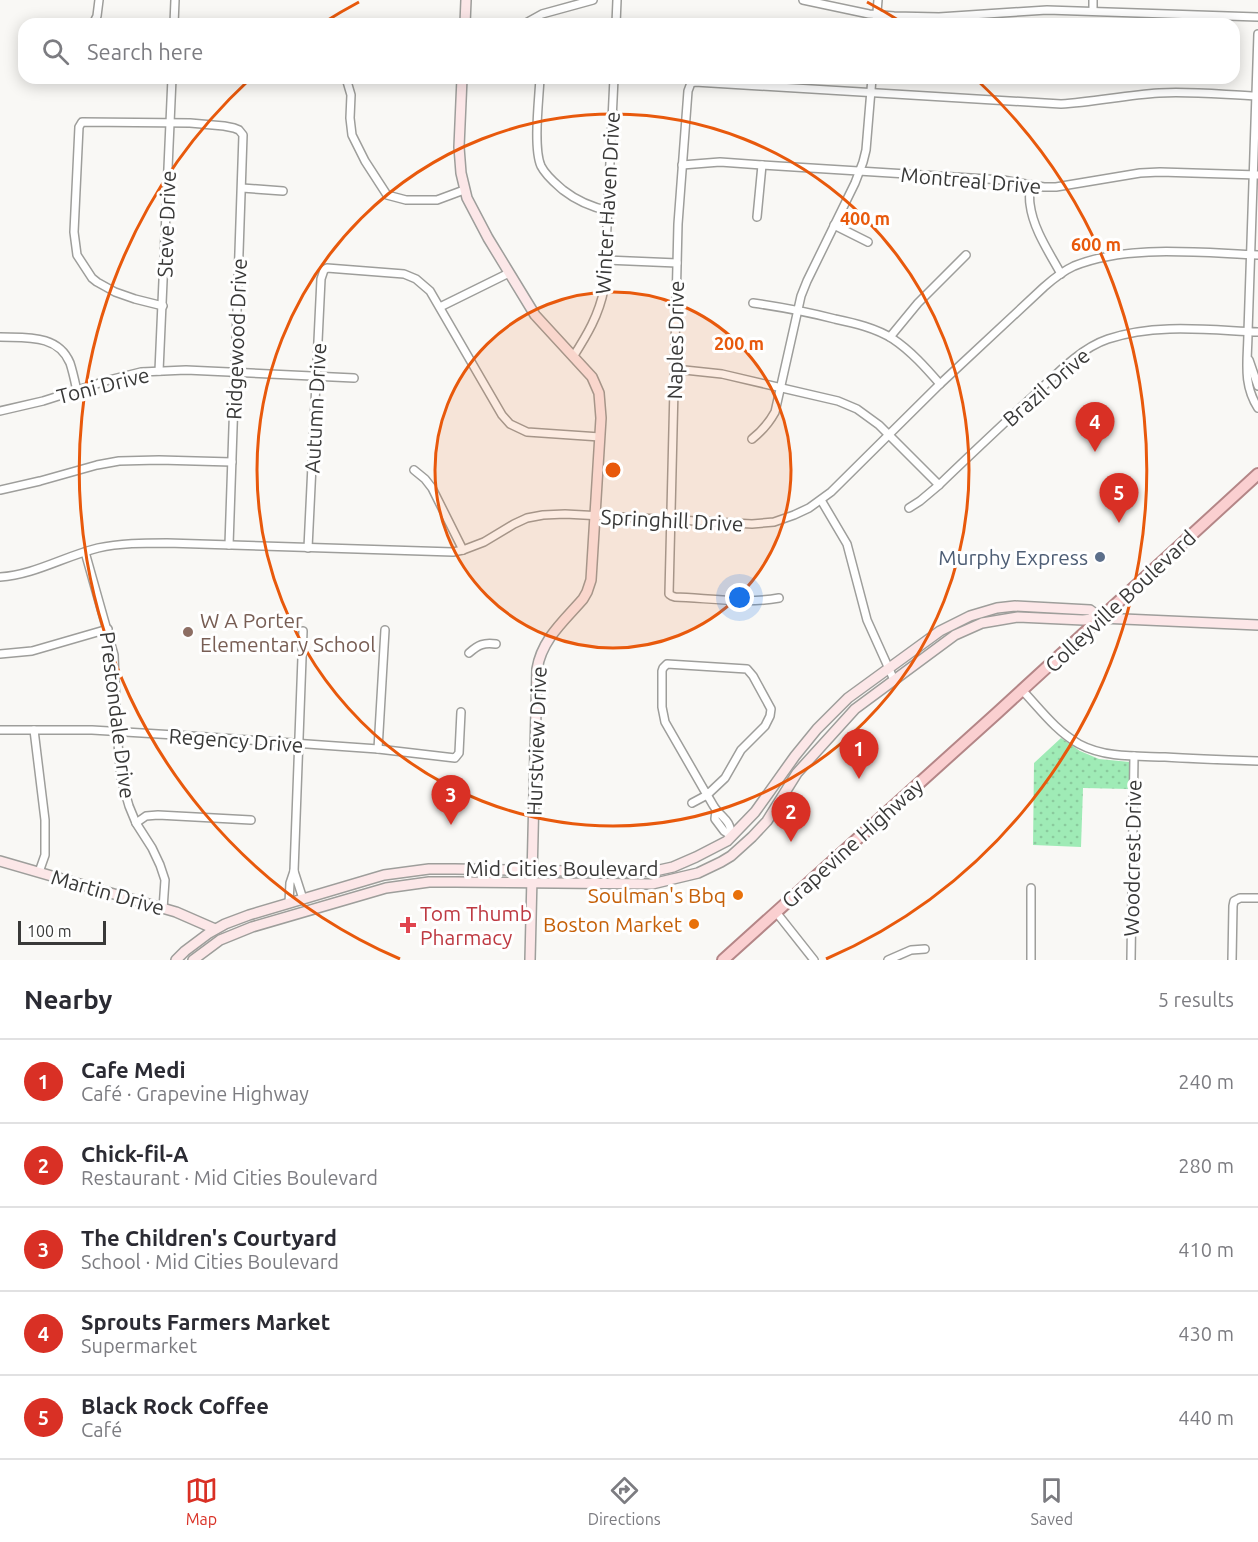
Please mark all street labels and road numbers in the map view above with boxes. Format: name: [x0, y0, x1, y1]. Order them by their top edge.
street label: Winter Haven Drive: [590, 111, 624, 295]
street label: Montreal Drive: [900, 162, 1042, 198]
street label: Steve Drive: [152, 170, 180, 278]
street label: Ridgewood Drive: [221, 258, 251, 420]
street label: Naples Drive: [662, 280, 688, 400]
street label: Autumn Drive: [300, 342, 330, 474]
street label: Brazil Drive: [998, 343, 1094, 431]
street label: Toni Drive: [54, 362, 152, 408]
street label: Springhill Drive: [600, 504, 744, 536]
street label: Colleyville Boulevard: [1040, 525, 1200, 677]
street label: Prestondale Drive: [96, 630, 140, 800]
street label: Hurstview Drive: [521, 666, 551, 816]
street label: Regency Drive: [168, 723, 304, 757]
street label: Grapevine Highway: [777, 773, 927, 913]
street label: Woodcrest Drive: [1119, 779, 1145, 937]
street label: Mid Cities Boulevard: [465, 856, 659, 880]
street label: Martin Drive: [49, 864, 167, 920]

